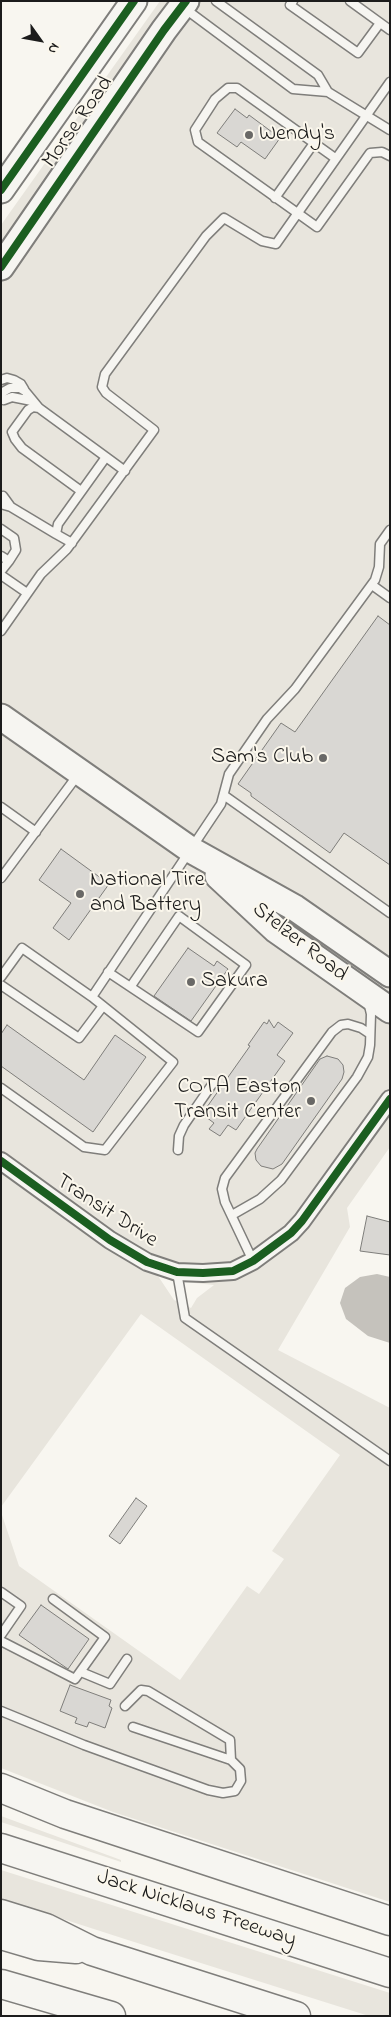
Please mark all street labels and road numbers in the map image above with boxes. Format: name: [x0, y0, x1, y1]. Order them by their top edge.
street label: Morse Road: [38, 72, 120, 174]
street label: Stelzer Road: [246, 897, 352, 989]
street label: Transit Drive: [50, 1169, 162, 1255]
street label: Jack Nicklaus Freeway: [93, 1865, 299, 1955]

